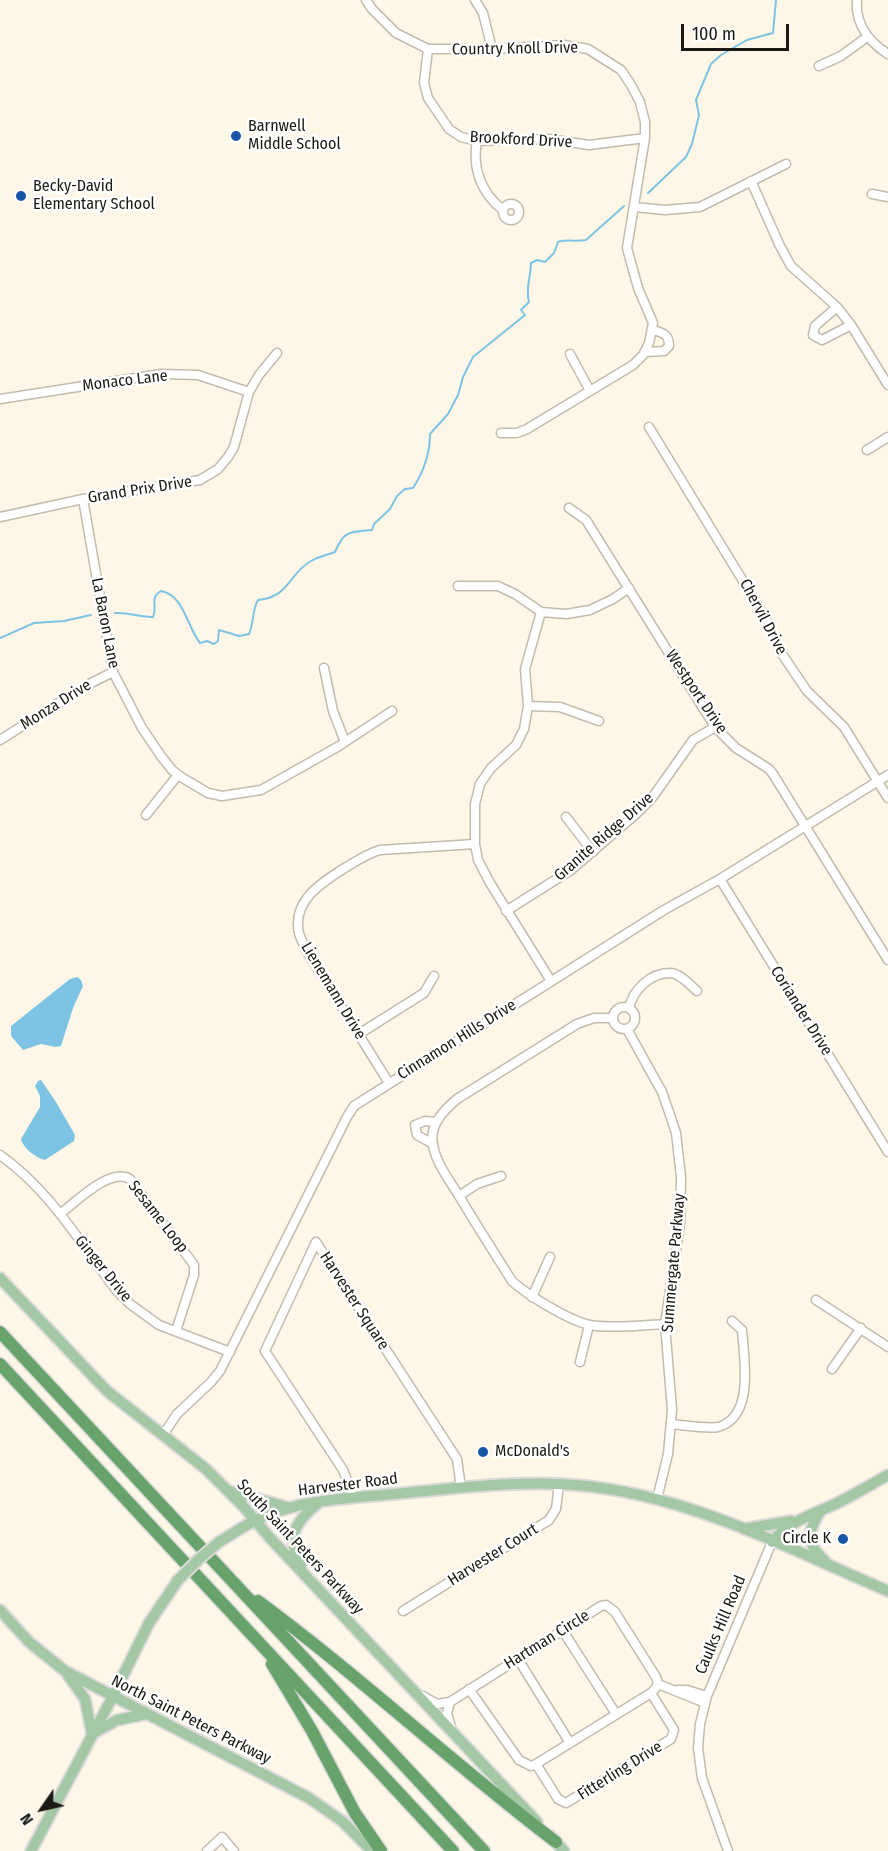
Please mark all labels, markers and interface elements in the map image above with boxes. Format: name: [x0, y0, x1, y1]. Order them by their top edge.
scale bar: [684, 12, 792, 50]
text: 100 m: [692, 23, 736, 45]
street label: Country Knoll Drive: [452, 38, 578, 60]
place label: Barnwell Middle School: [248, 117, 341, 155]
street label: Brookford Drive: [469, 128, 573, 152]
marker: Barnwell Middle School: [229, 129, 243, 143]
place label: Becky-David Elementary School: [33, 177, 155, 215]
marker: Becky-David Elementary School: [14, 189, 28, 203]
street label: Monaco Lane: [81, 366, 169, 396]
street label: Grand Prix Drive: [87, 472, 193, 508]
street label: La Baron Lane: [87, 576, 123, 670]
street label: Chervil Drive: [735, 576, 791, 658]
street label: Westport Drive: [661, 646, 731, 738]
street label: Monza Drive: [17, 676, 95, 734]
street label: Granite Ridge Drive: [550, 789, 658, 885]
street label: Lienemann Drive: [296, 939, 370, 1043]
street label: Coriander Drive: [766, 963, 836, 1059]
street label: Cinnamon Hills Drive: [394, 996, 520, 1084]
street label: Sesame Loop: [124, 1177, 192, 1257]
street label: Summergate Parkway: [658, 1193, 690, 1333]
street label: Ginger Drive: [70, 1232, 136, 1306]
street label: Harvester Square: [315, 1248, 393, 1354]
place label: McDonald's: [495, 1442, 570, 1462]
marker: McDonald's: [476, 1445, 490, 1459]
street label: Harvester Road: [297, 1469, 399, 1501]
street label: South Saint Peters Parkway: [232, 1476, 368, 1618]
street label: Harvester Court: [444, 1520, 542, 1590]
place label: Circle K: [783, 1529, 831, 1549]
marker: Circle K: [836, 1532, 850, 1546]
street label: Caulks Hill Road: [692, 1573, 750, 1677]
street label: Hartman Circle: [501, 1606, 593, 1674]
street label: North Saint Peters Parkway: [108, 1671, 274, 1769]
street label: Fitterling Drive: [574, 1737, 666, 1805]
north arrow: [12, 1779, 72, 1839]
text: N: [16, 1810, 37, 1829]

